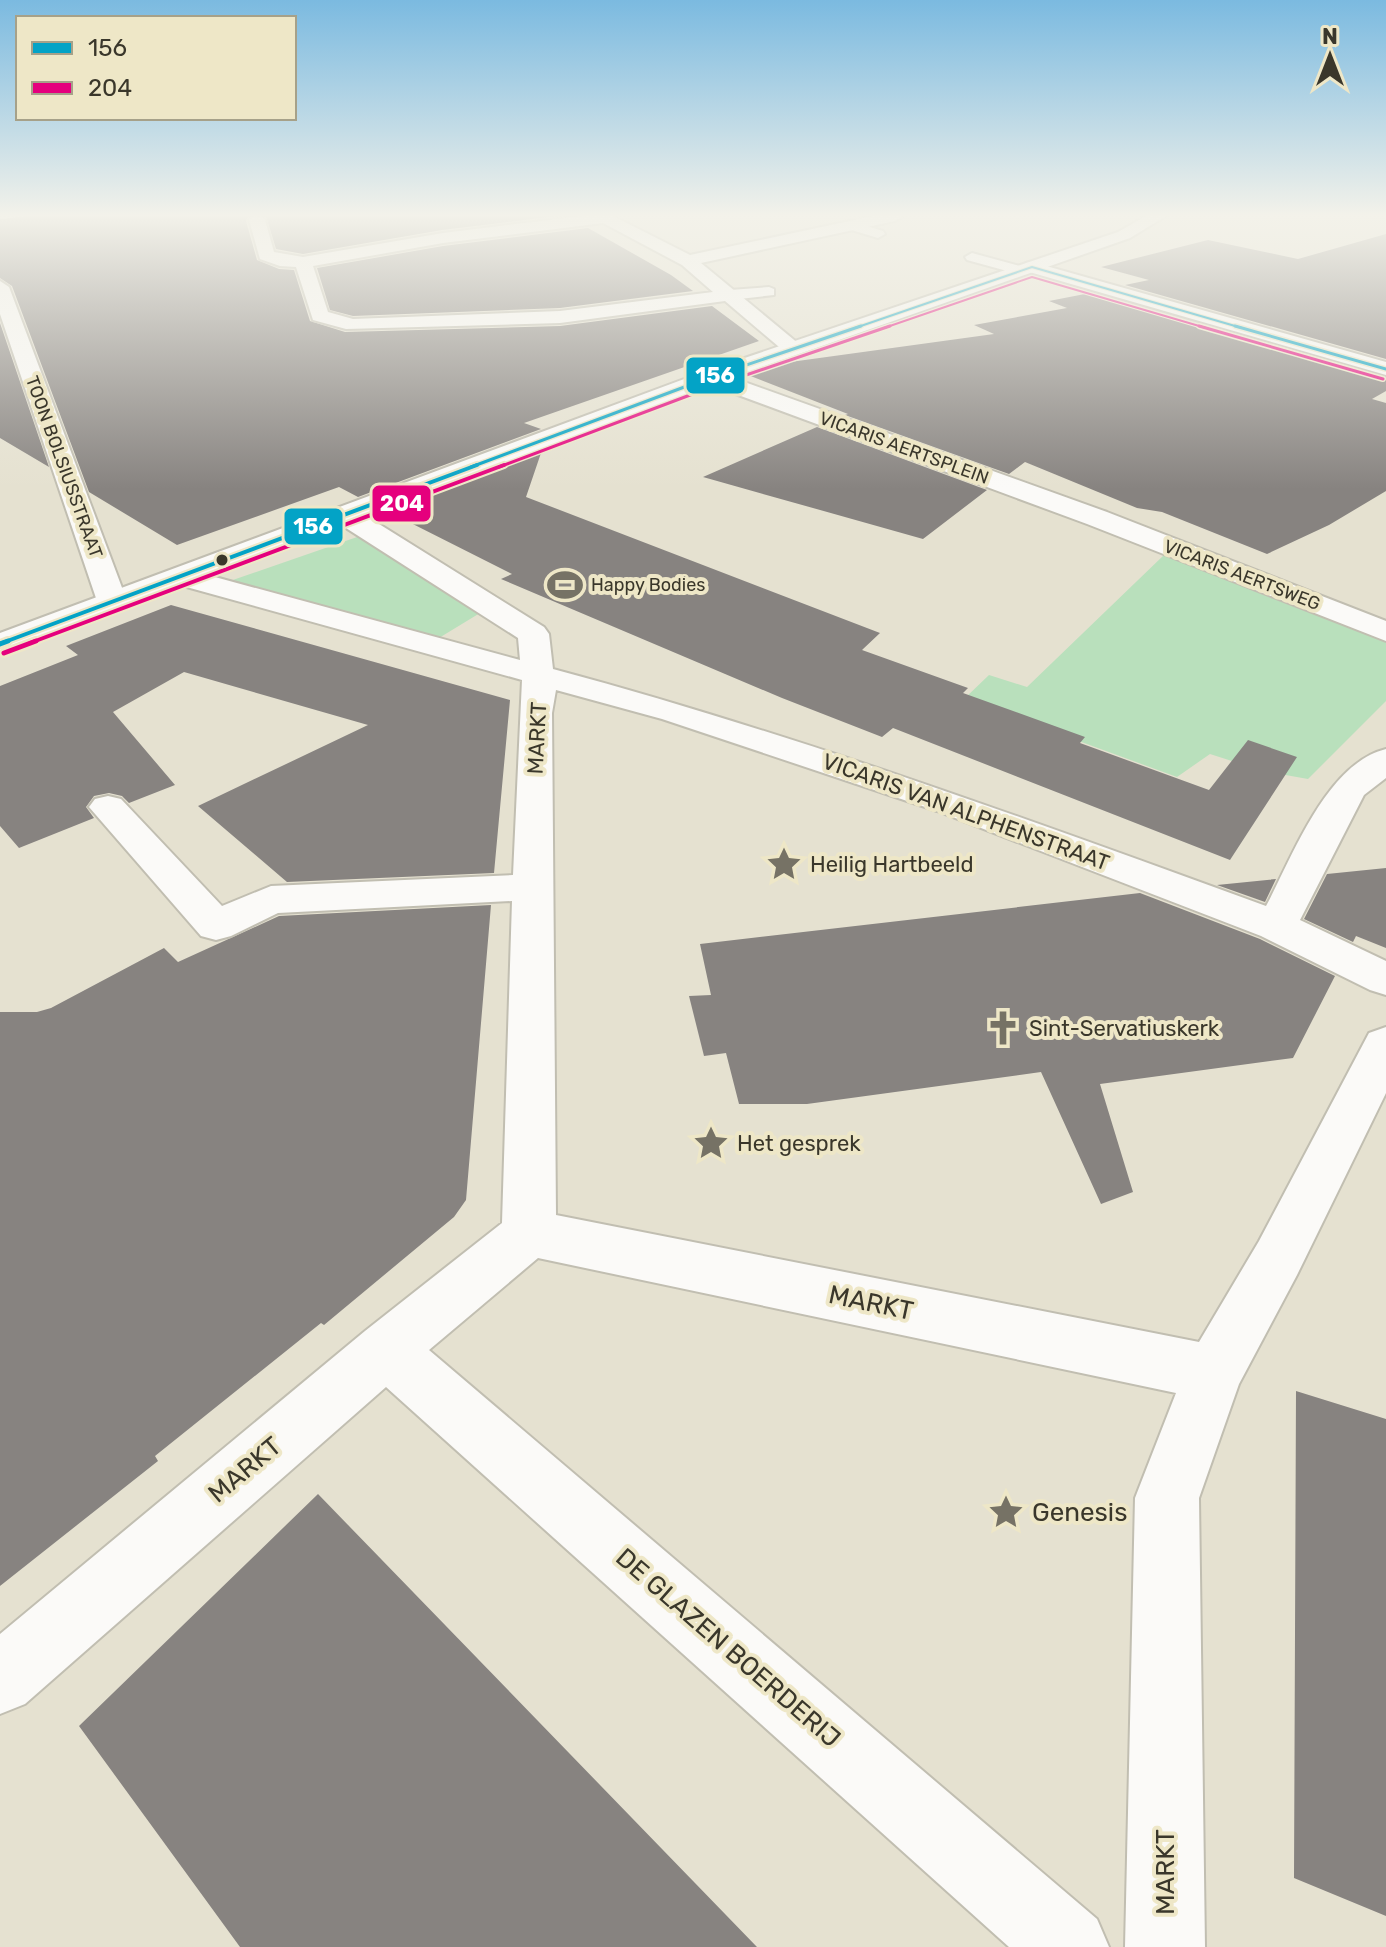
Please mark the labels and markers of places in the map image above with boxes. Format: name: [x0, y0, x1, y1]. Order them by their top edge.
unlabelled marker: [214, 552, 230, 568]
sports icon: Happy Bodies: [546, 566, 584, 604]
place label: Happy Bodies: [591, 574, 705, 596]
place icon: Heilig Hartbeeld: [765, 845, 803, 883]
place label: Heilig Hartbeeld: [810, 851, 974, 878]
church icon: Sint-Servatiuskerk: [984, 1009, 1022, 1047]
place label: Sint-Servatiuskerk: [1029, 1015, 1220, 1042]
place icon: Het gesprek: [692, 1124, 730, 1162]
place label: Het gesprek: [737, 1130, 861, 1157]
place icon: Genesis: [987, 1493, 1025, 1531]
place label: Genesis: [1032, 1497, 1127, 1528]

